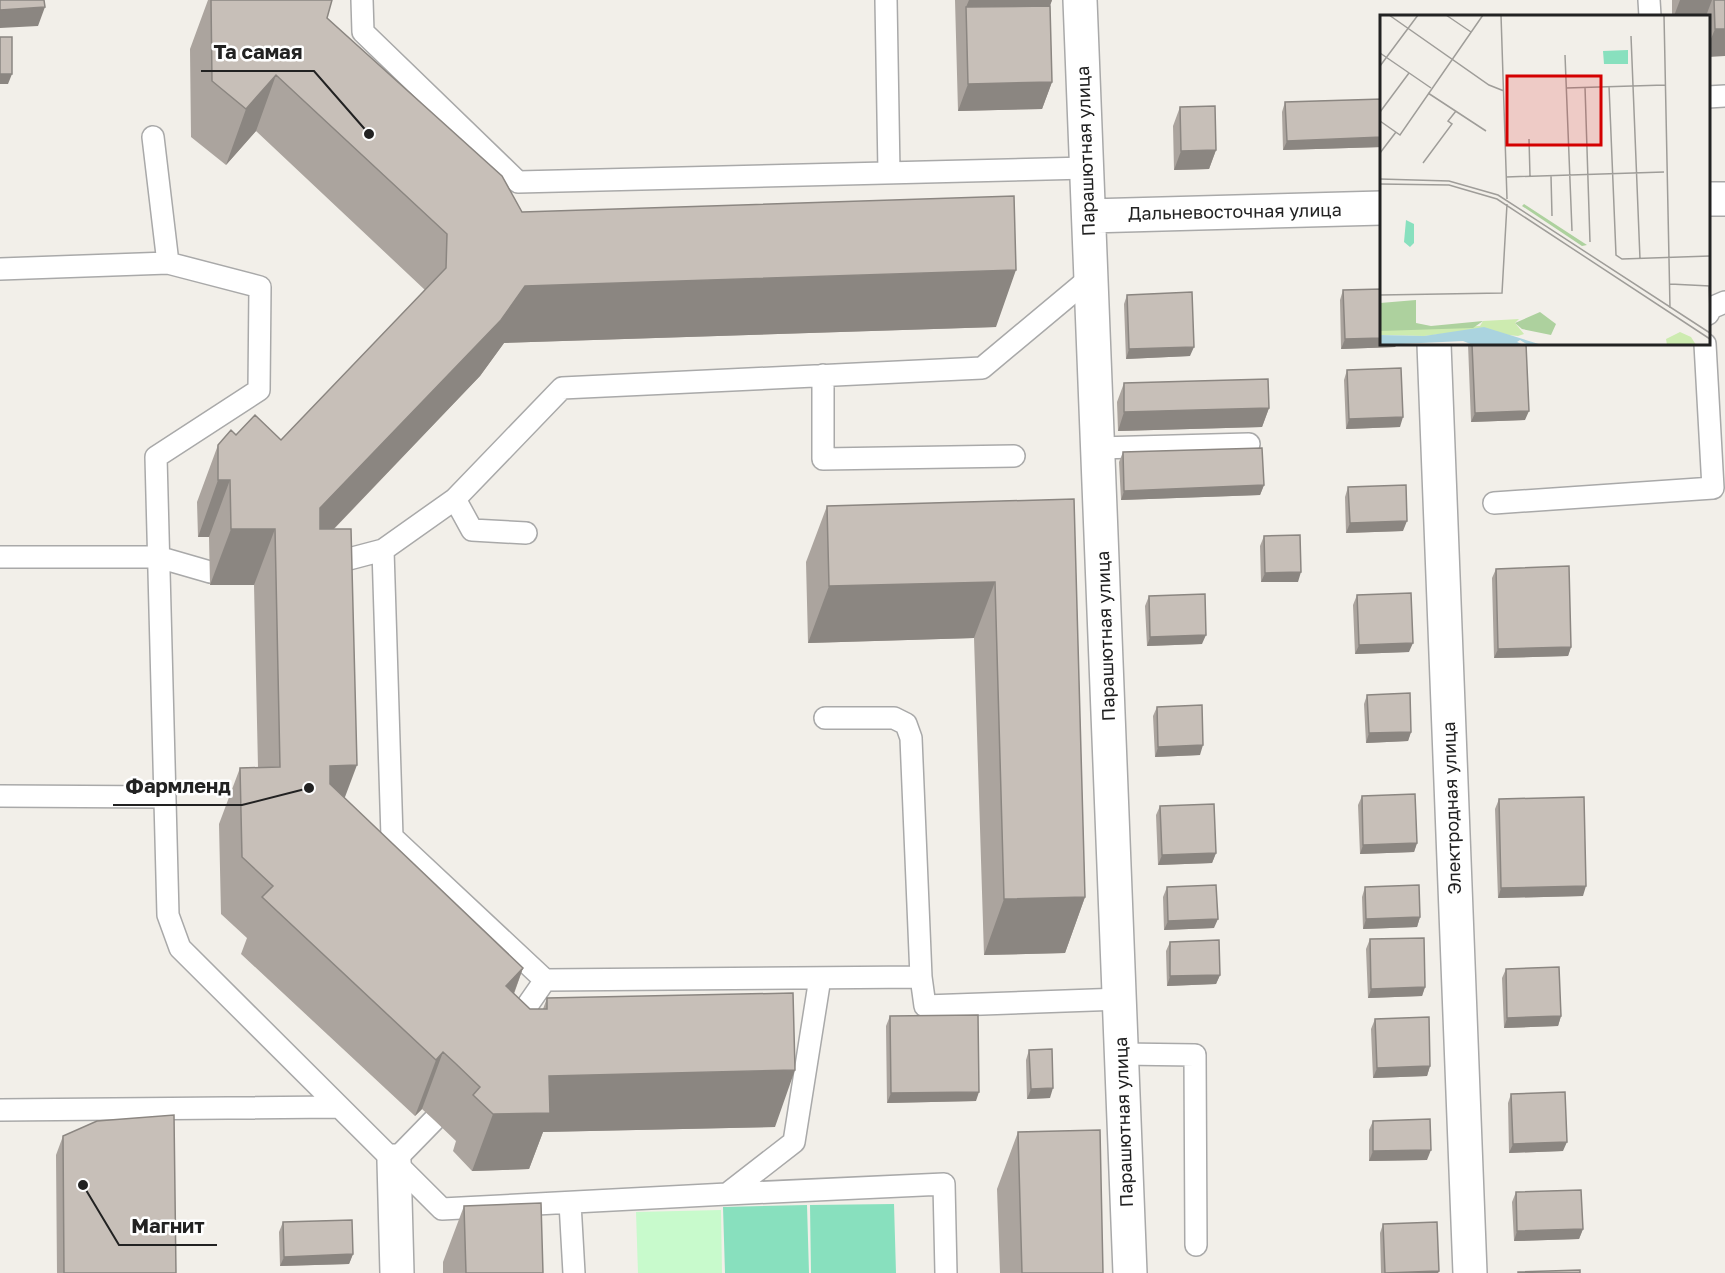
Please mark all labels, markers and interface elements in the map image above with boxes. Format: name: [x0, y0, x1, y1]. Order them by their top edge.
inset map: [1380, 15, 1710, 345]
callout: Та самая: [201, 33, 314, 71]
text: Та самая: [214, 39, 302, 63]
street label: Парашютная улица: [1071, 65, 1099, 237]
street label: Дальневосточная улица: [1128, 198, 1342, 224]
street label: Парашютная улица: [1091, 550, 1119, 722]
street label: Электродная улица: [1437, 721, 1465, 895]
callout: Фармленд: [113, 767, 242, 805]
text: Фармленд: [125, 773, 231, 797]
street label: Парашютная улица: [1109, 1036, 1137, 1208]
callout: Магнит: [119, 1207, 217, 1245]
text: Магнит: [131, 1213, 205, 1237]

